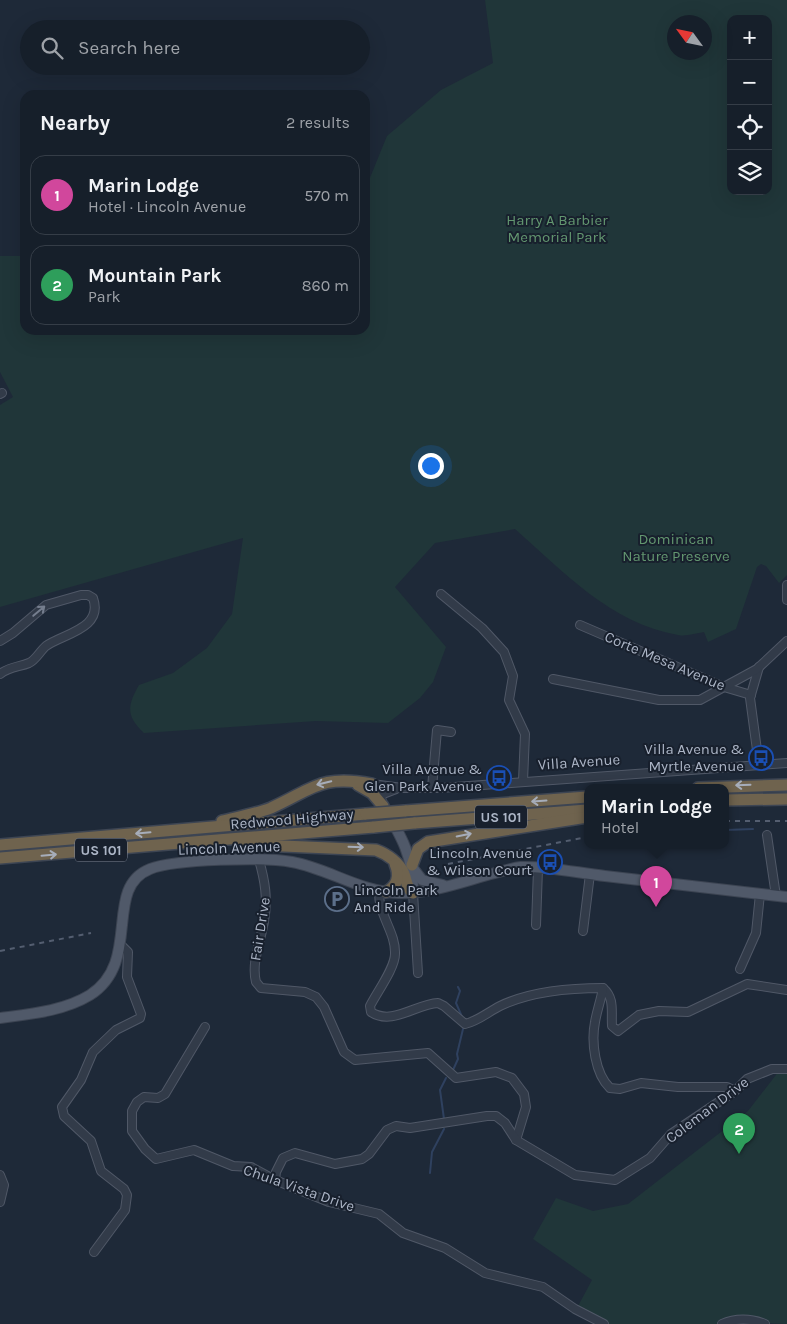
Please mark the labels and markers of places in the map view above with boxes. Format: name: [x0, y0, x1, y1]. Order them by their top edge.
place label: Villa Avenue & Myrtle Avenue: [644, 740, 744, 775]
bus stop icon: Villa Avenue & Myrtle Avenue: [748, 745, 774, 771]
place label: Villa Avenue & Glen Park Avenue: [364, 760, 482, 795]
bus stop icon: Villa Avenue & Glen Park Avenue: [486, 765, 512, 791]
place label: Lincoln Avenue & Wilson Court: [426, 844, 532, 879]
bus stop icon: Lincoln Avenue & Wilson Court: [537, 849, 563, 875]
pin: 1: [640, 866, 672, 907]
place label: Lincoln Park And Ride: [354, 881, 438, 916]
parking icon: Lincoln Park And Ride: [324, 886, 350, 912]
pin: 2: [723, 1113, 755, 1154]

